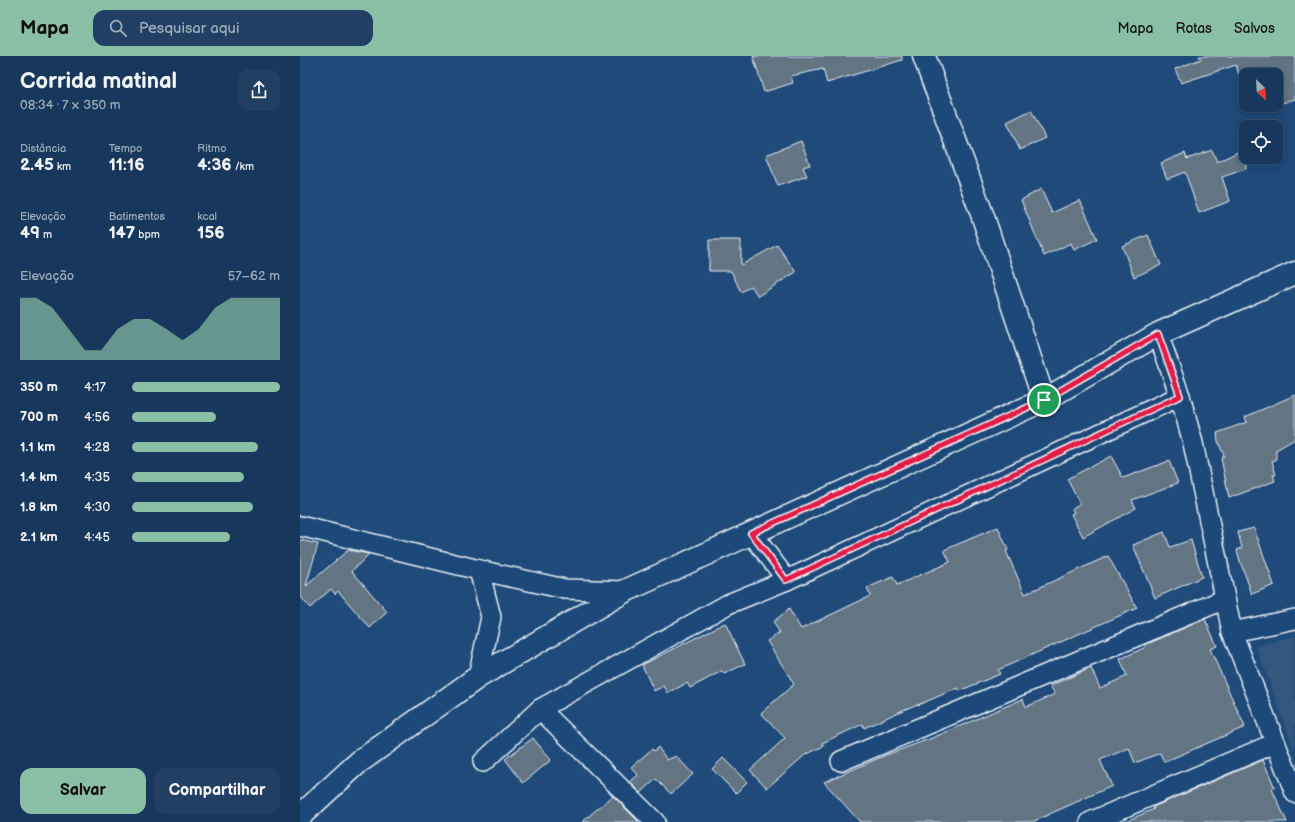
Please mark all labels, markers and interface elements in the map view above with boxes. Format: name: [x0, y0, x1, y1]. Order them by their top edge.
search box: [93, 10, 373, 46]
text: Mapa: [20, 17, 69, 40]
icon: search: [107, 17, 129, 39]
text: Pesquisar aqui: [139, 19, 239, 38]
text: Mapa: [1117, 20, 1154, 37]
text: Rotas: [1176, 20, 1212, 37]
text: Salvos: [1234, 20, 1275, 37]
text: Corrida matinal: [20, 68, 177, 95]
north arrow: [1239, 68, 1283, 112]
map controls: [1239, 68, 1283, 164]
button: share: [238, 69, 280, 111]
text: 08:34 · 7 × 350 m: [20, 97, 121, 113]
button: locate: [1239, 120, 1283, 164]
text: Distância: [20, 142, 66, 155]
text: Tempo: [109, 142, 142, 155]
text: Ritmo: [197, 142, 226, 155]
text: 2.45: [20, 155, 54, 175]
text: 11:16: [109, 155, 145, 175]
text: 4:36: [197, 155, 232, 175]
text: km: [54, 160, 71, 173]
text: /km: [232, 160, 254, 173]
text: Elevação: [20, 210, 66, 223]
text: Batimentos: [109, 210, 165, 223]
text: kcal: [197, 210, 217, 223]
text: 49: [20, 223, 40, 243]
text: 147: [109, 223, 135, 243]
text: 156: [197, 223, 225, 243]
text: m: [40, 228, 52, 241]
text: bpm: [135, 228, 160, 241]
text: Elevação: [20, 268, 74, 284]
text: 57–62 m: [228, 268, 280, 284]
text: 350 m: [20, 379, 58, 395]
text: 4:17: [84, 379, 106, 395]
pin: [1027, 383, 1061, 417]
icon: arrive: [1033, 389, 1055, 411]
text: 700 m: [20, 409, 58, 425]
text: 4:56: [84, 409, 110, 425]
text: 1.1 km: [20, 439, 55, 455]
text: 4:28: [84, 439, 110, 455]
text: 1.4 km: [20, 469, 57, 485]
text: 4:35: [84, 469, 110, 485]
text: 1.8 km: [20, 499, 58, 515]
text: 4:30: [84, 499, 110, 515]
text: 2.1 km: [20, 529, 58, 545]
text: 4:45: [84, 529, 110, 545]
button: Salvar: [20, 768, 146, 814]
button: Compartilhar: [154, 768, 280, 814]

